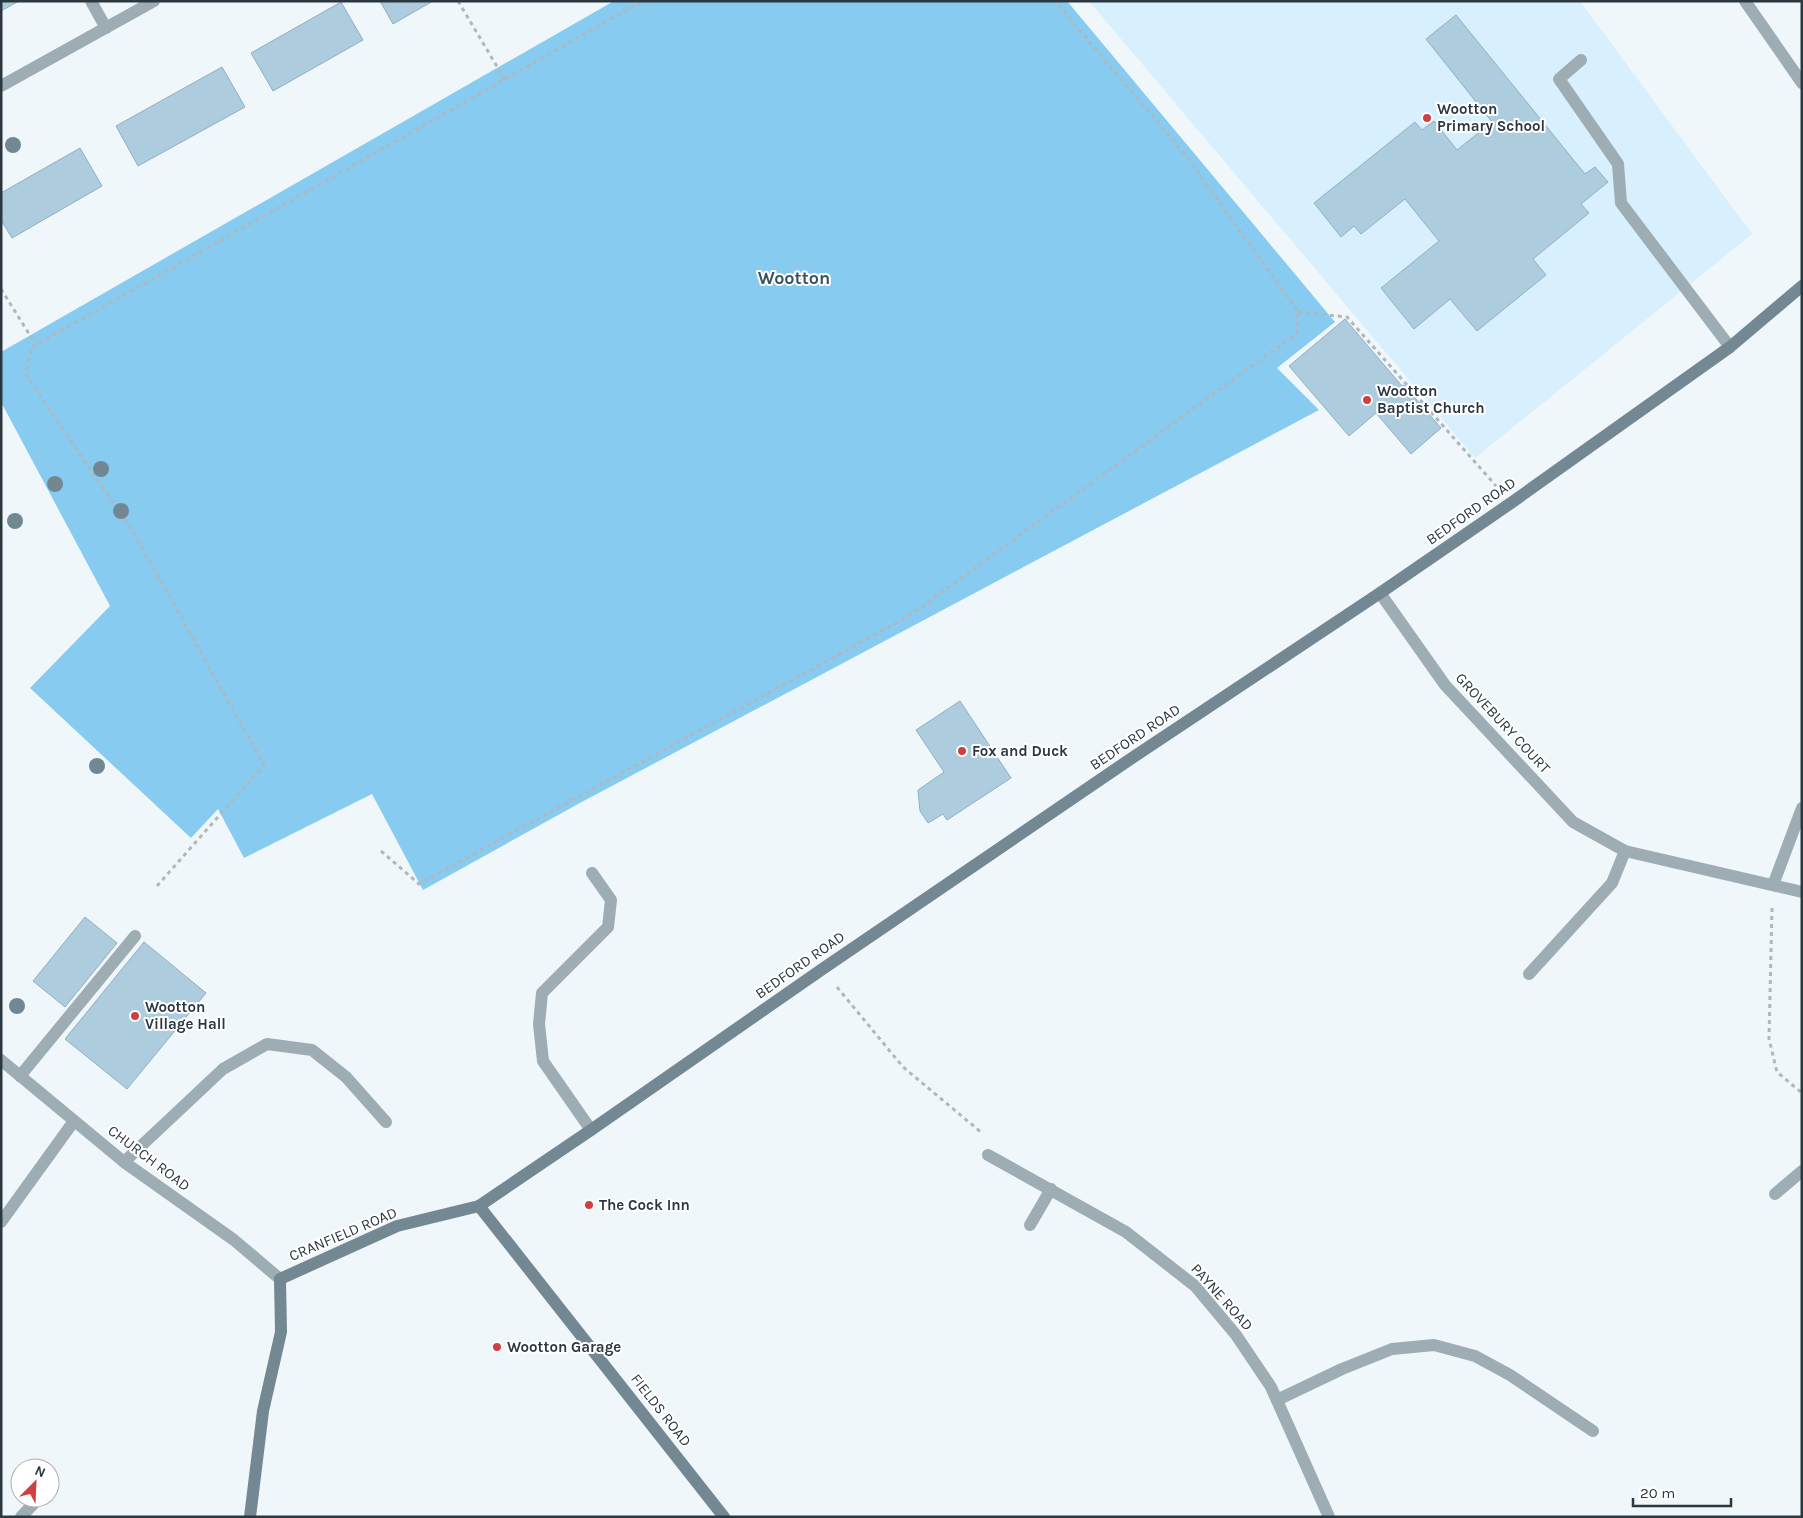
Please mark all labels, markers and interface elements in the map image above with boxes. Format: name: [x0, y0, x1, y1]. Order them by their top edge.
place label: Wootton Primary School: [1437, 100, 1545, 135]
marker: Wootton Primary School: [1421, 112, 1433, 124]
district label: Wootton: [758, 267, 830, 289]
place label: Wootton Baptist Church: [1377, 382, 1485, 417]
marker: Wootton Baptist Church: [1361, 394, 1373, 406]
street label: BEDFORD ROAD: [1423, 473, 1519, 549]
street label: GROVEBURY COURT: [1452, 669, 1554, 777]
street label: BEDFORD ROAD: [1086, 700, 1184, 774]
place label: Fox and Duck: [972, 742, 1068, 760]
marker: Fox and Duck: [956, 745, 968, 757]
street label: BEDFORD ROAD: [752, 927, 848, 1003]
place label: Wootton Village Hall: [145, 998, 226, 1033]
marker: Wootton Village Hall: [129, 1010, 141, 1022]
street label: CHURCH ROAD: [104, 1121, 194, 1195]
place label: The Cock Inn: [599, 1196, 690, 1214]
marker: The Cock Inn: [583, 1199, 595, 1211]
street label: CRANFIELD ROAD: [286, 1203, 400, 1265]
street label: PAYNE ROAD: [1187, 1260, 1257, 1334]
place label: Wootton Garage: [507, 1338, 621, 1356]
marker: Wootton Garage: [491, 1341, 503, 1353]
street label: FIELDS ROAD: [627, 1370, 695, 1450]
north arrow: [10, 1458, 60, 1508]
text: N: [32, 1462, 48, 1481]
scale bar: [1633, 1476, 1730, 1508]
text: 20 m: [1640, 1484, 1675, 1502]

